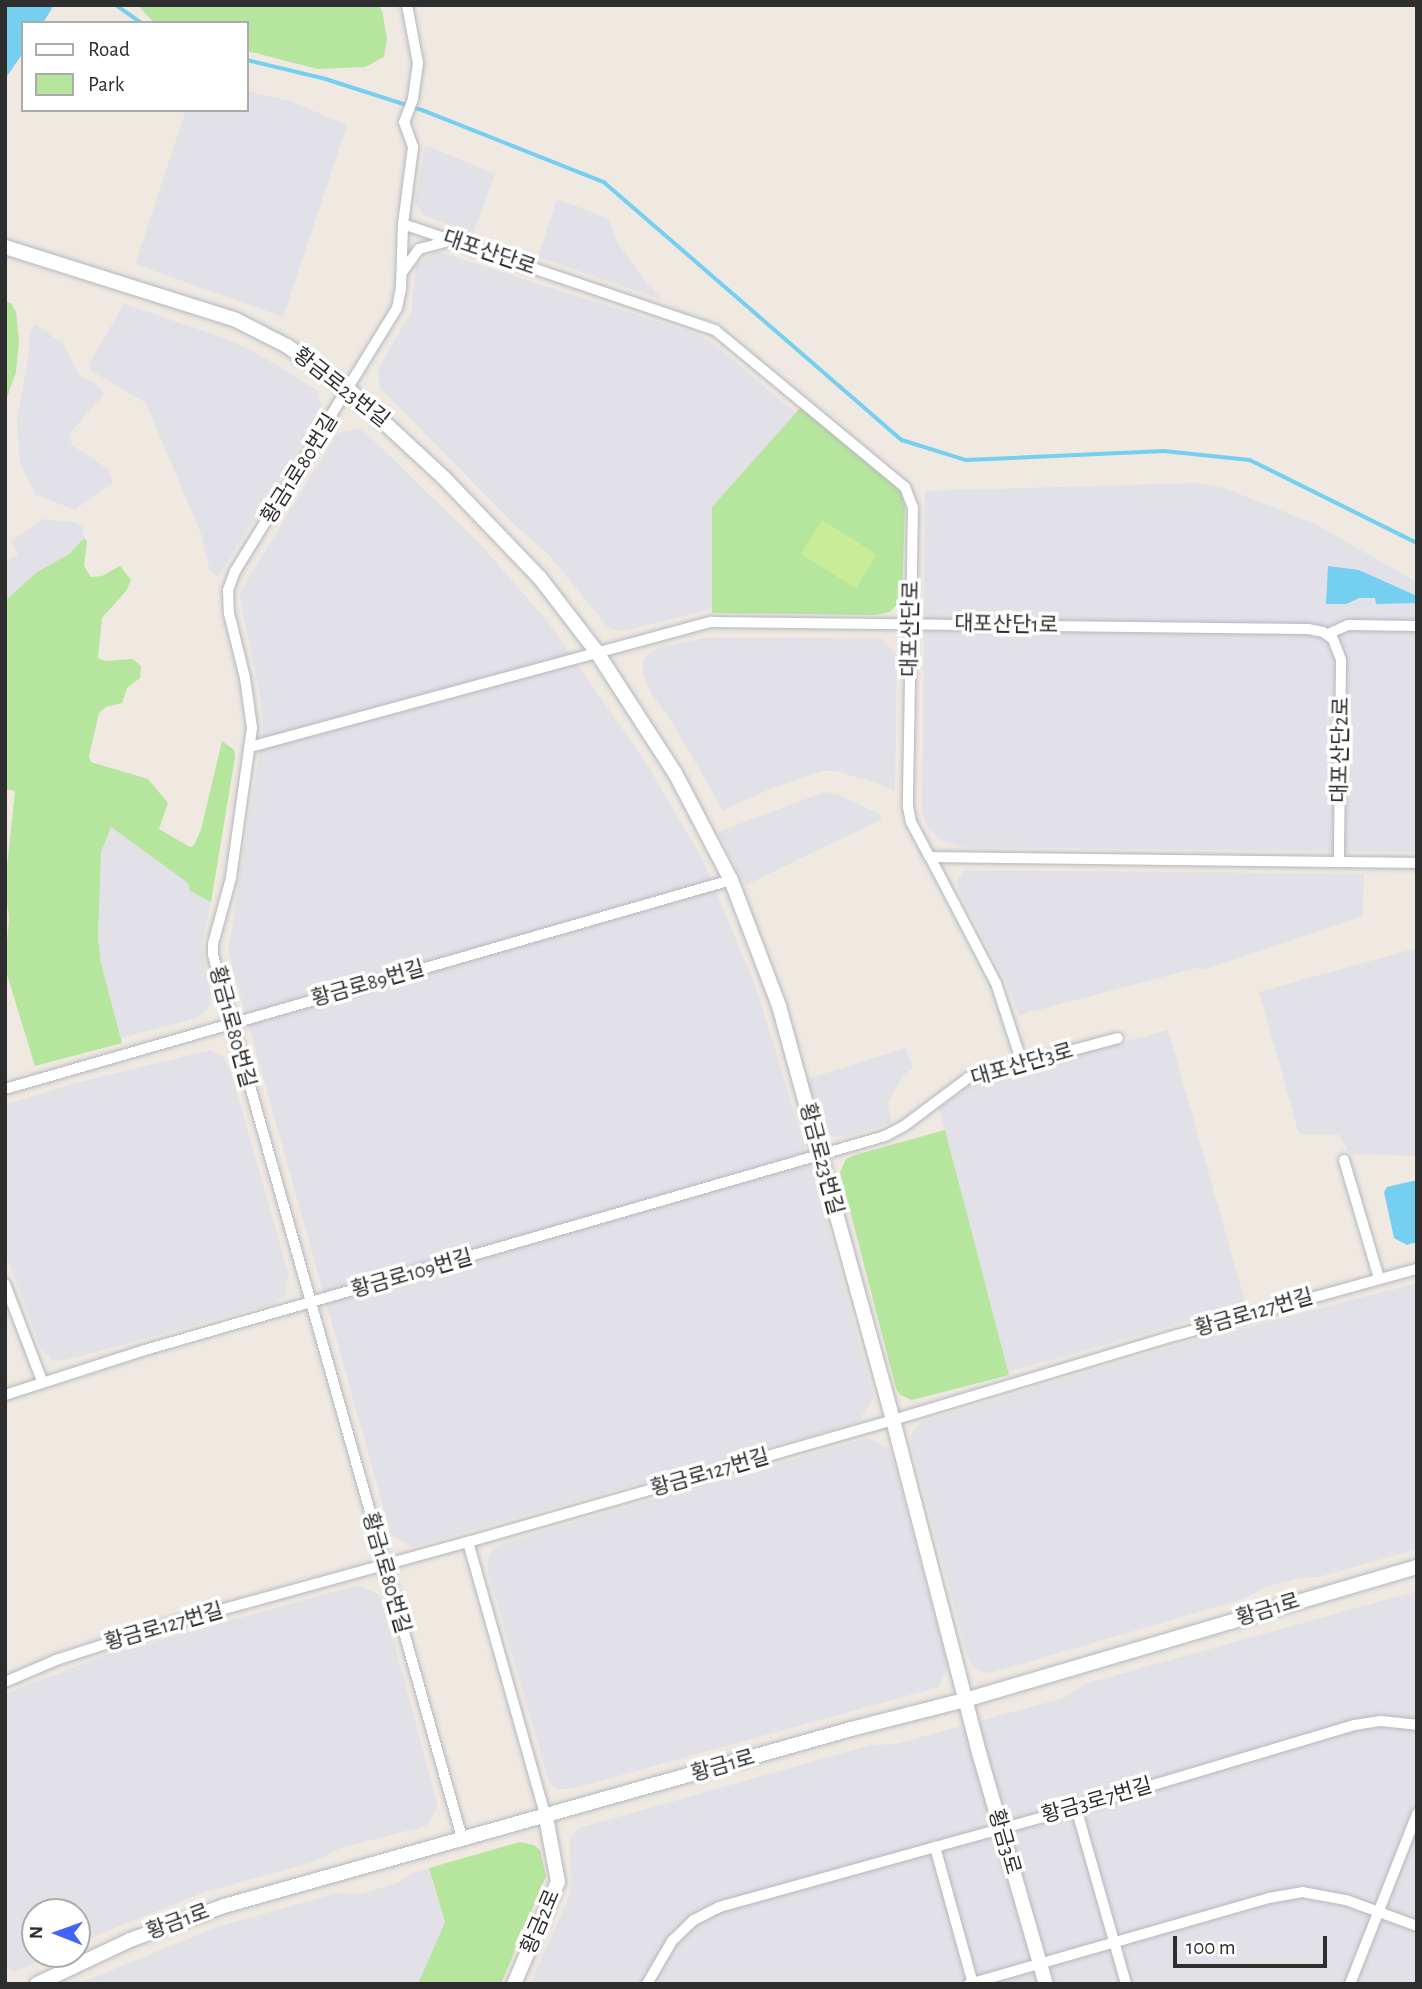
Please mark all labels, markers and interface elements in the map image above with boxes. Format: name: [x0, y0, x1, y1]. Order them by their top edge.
legend: [21, 21, 248, 112]
text: Road: [88, 39, 130, 60]
text: Park: [88, 74, 124, 95]
street label: 대포산단로: [439, 225, 539, 281]
street label: 황금로23번길: [288, 343, 394, 433]
street label: 황금1로80번길: [256, 409, 344, 529]
street label: 대포산단로: [898, 580, 924, 678]
street label: 대포산단1로: [954, 611, 1058, 639]
street label: 대포산단2로: [1327, 697, 1355, 803]
street label: 황금로89번길: [309, 956, 427, 1012]
street label: 황금1로80번길: [204, 963, 260, 1091]
street label: 대포산단3로: [968, 1038, 1076, 1092]
street label: 황금로23번길: [794, 1100, 848, 1218]
street label: 황금로109번길: [349, 1245, 475, 1303]
street label: 황금로127번길: [1192, 1284, 1316, 1342]
street label: 황금로127번길: [648, 1444, 772, 1502]
street label: 황금1로80번길: [357, 1510, 415, 1636]
street label: 황금1로: [1233, 1588, 1303, 1632]
street label: 황금로127번길: [102, 1598, 226, 1656]
street label: 황금1로: [688, 1745, 758, 1787]
street label: 황금3로7번길: [1039, 1773, 1155, 1829]
street label: 황금3로: [983, 1807, 1025, 1877]
street label: 황금2로: [516, 1886, 566, 1958]
north arrow: [21, 1898, 91, 1968]
street label: 황금1로: [143, 1899, 213, 1945]
scale bar: [1177, 1923, 1331, 1967]
text: N: [27, 1926, 46, 1939]
text: 100 m: [1186, 1937, 1236, 1958]

